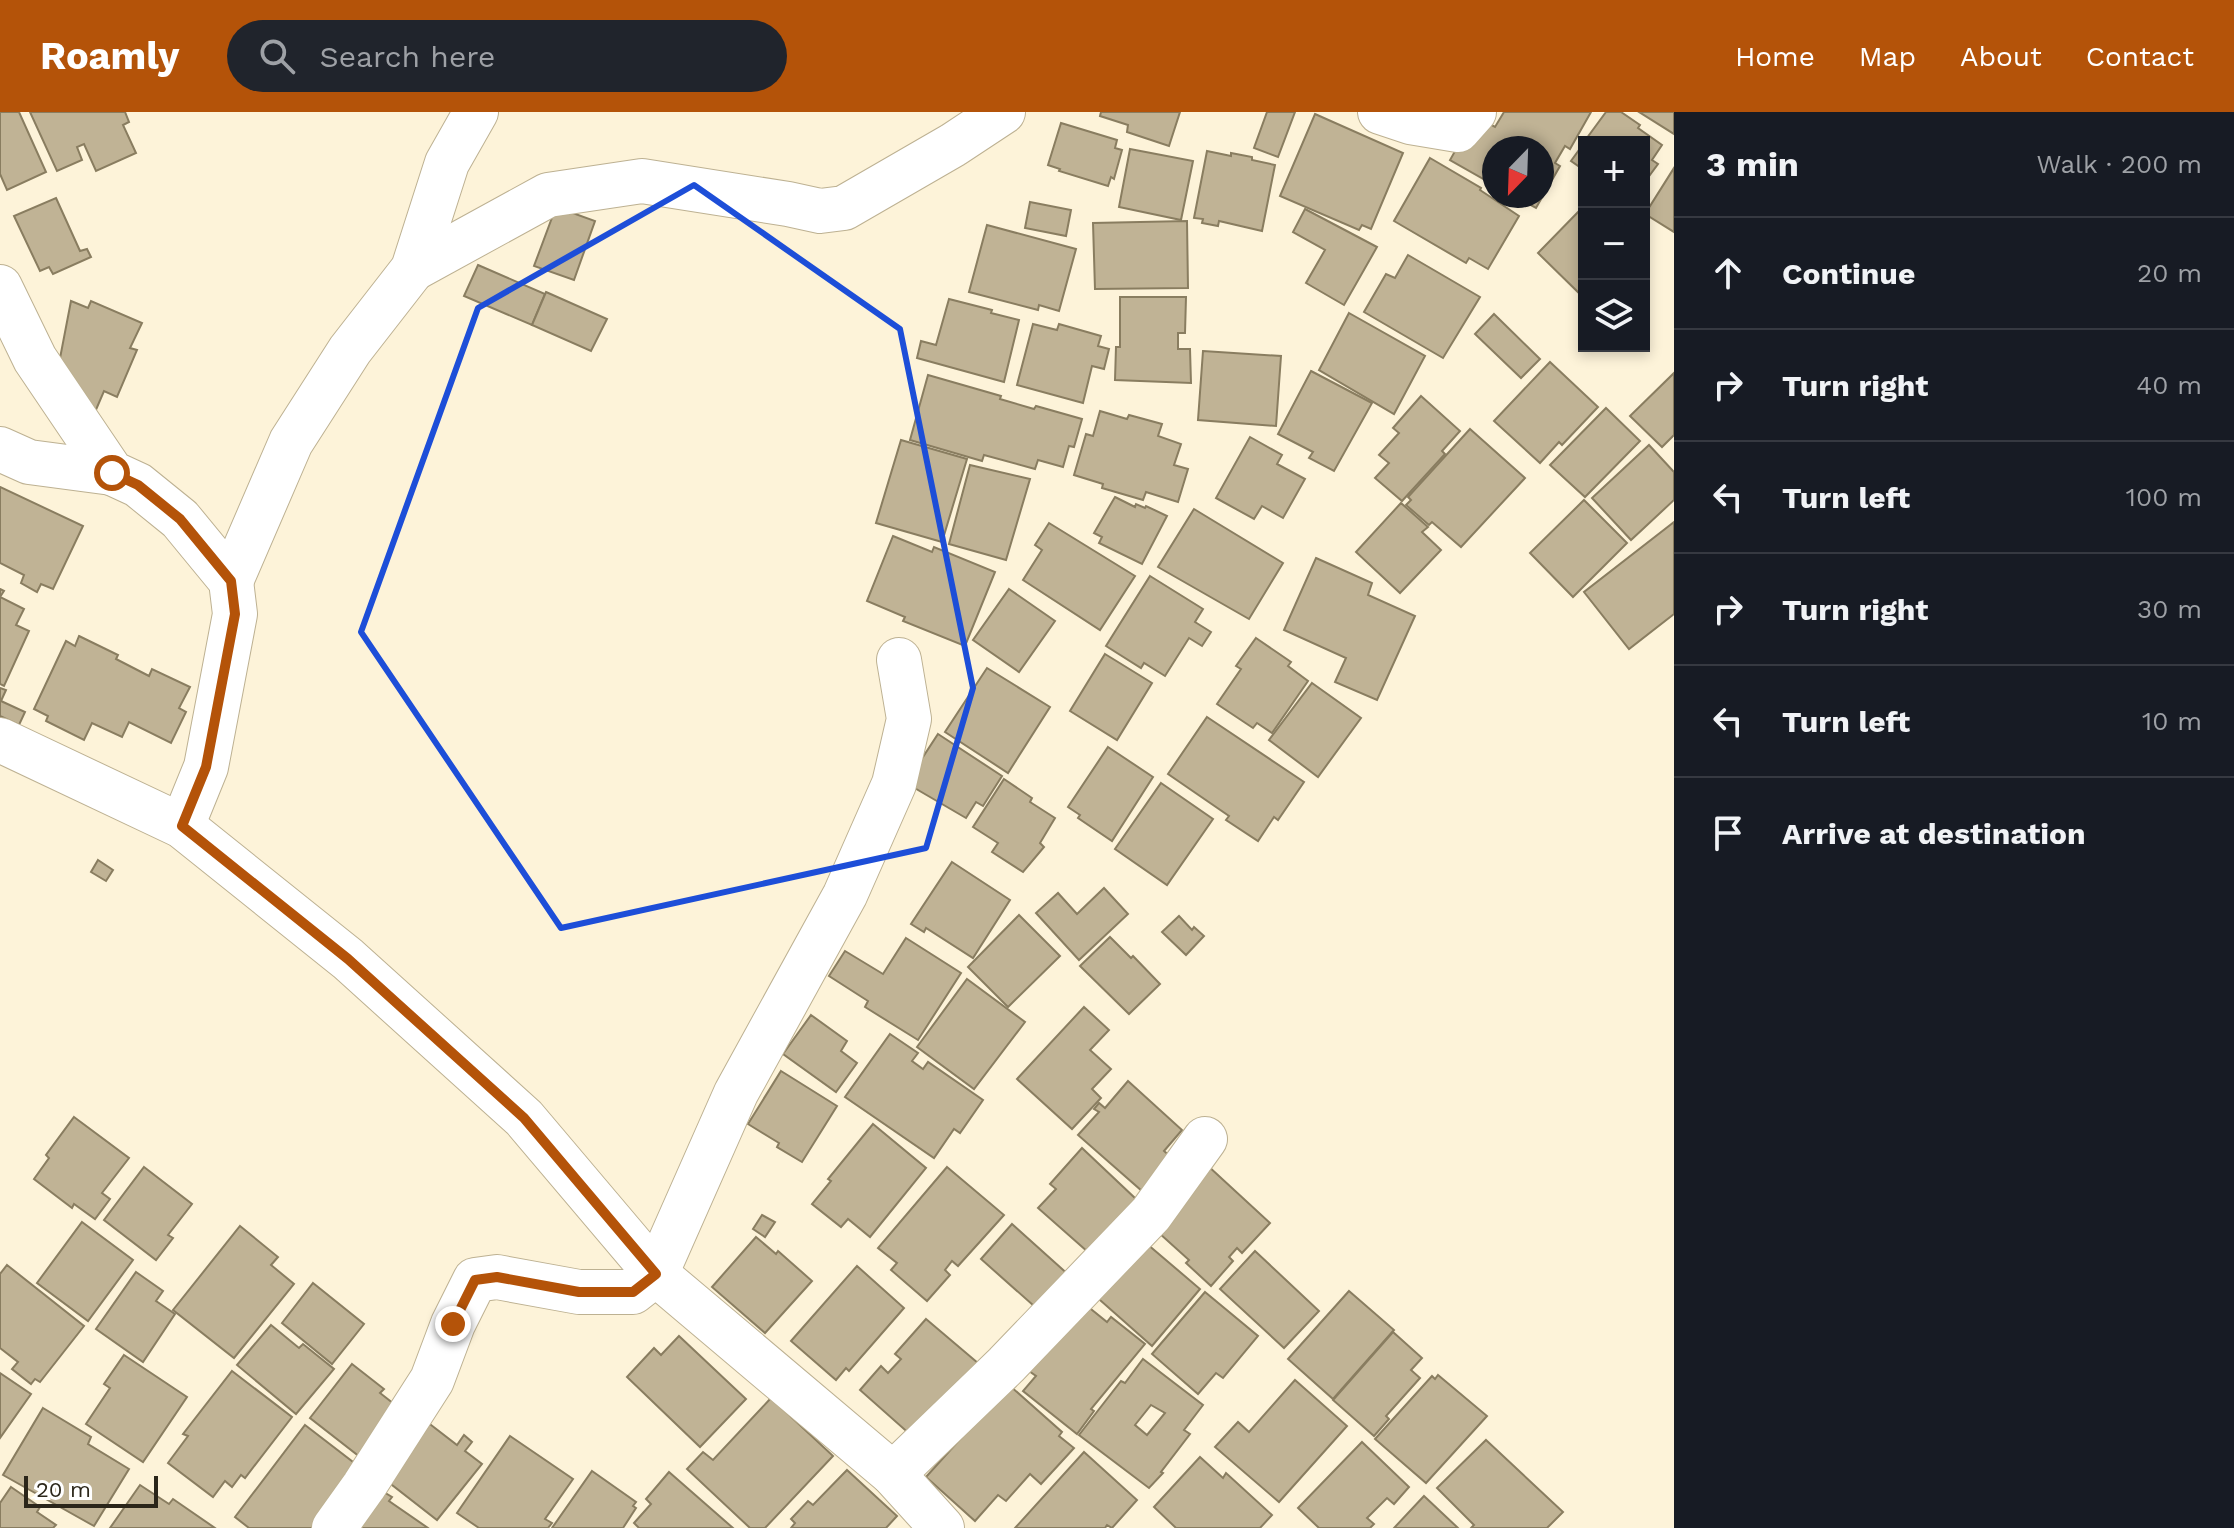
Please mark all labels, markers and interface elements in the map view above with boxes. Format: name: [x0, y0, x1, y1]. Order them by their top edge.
search box: [227, 20, 787, 92]
text: Roamly: [40, 34, 179, 78]
icon: search: [255, 34, 299, 78]
text: Search here: [319, 39, 495, 74]
text: Home: [1735, 40, 1815, 73]
text: Map: [1859, 40, 1916, 73]
text: About: [1960, 40, 2042, 73]
text: Contact: [2086, 40, 2194, 73]
north arrow: [1482, 136, 1554, 208]
map controls: [1578, 136, 1650, 352]
button: +: [1578, 136, 1650, 208]
text: 3 min: [1706, 144, 1799, 184]
text: Walk · 200 m: [2036, 149, 2202, 179]
button: −: [1578, 208, 1650, 280]
icon: ahead: [1706, 251, 1750, 295]
text: Continue: [1782, 256, 1915, 291]
text: 20 m: [2137, 258, 2202, 288]
button: layers: [1578, 280, 1650, 352]
icon: right: [1706, 363, 1750, 407]
text: Turn right: [1782, 368, 1928, 403]
text: 40 m: [2136, 370, 2202, 400]
route start: [94, 455, 130, 491]
icon: left: [1706, 475, 1750, 519]
text: Turn left: [1782, 480, 1910, 515]
text: 100 m: [2126, 482, 2202, 512]
icon: right: [1706, 587, 1750, 631]
text: Turn right: [1782, 592, 1928, 627]
text: 30 m: [2137, 594, 2202, 624]
icon: left: [1706, 699, 1750, 743]
text: Turn left: [1782, 704, 1910, 739]
text: 10 m: [2142, 706, 2202, 736]
icon: arrive: [1706, 811, 1750, 855]
text: Arrive at destination: [1782, 816, 2086, 851]
route end: [435, 1306, 471, 1342]
scale bar: [24, 1472, 158, 1508]
text: 20 m: [36, 1477, 91, 1502]

